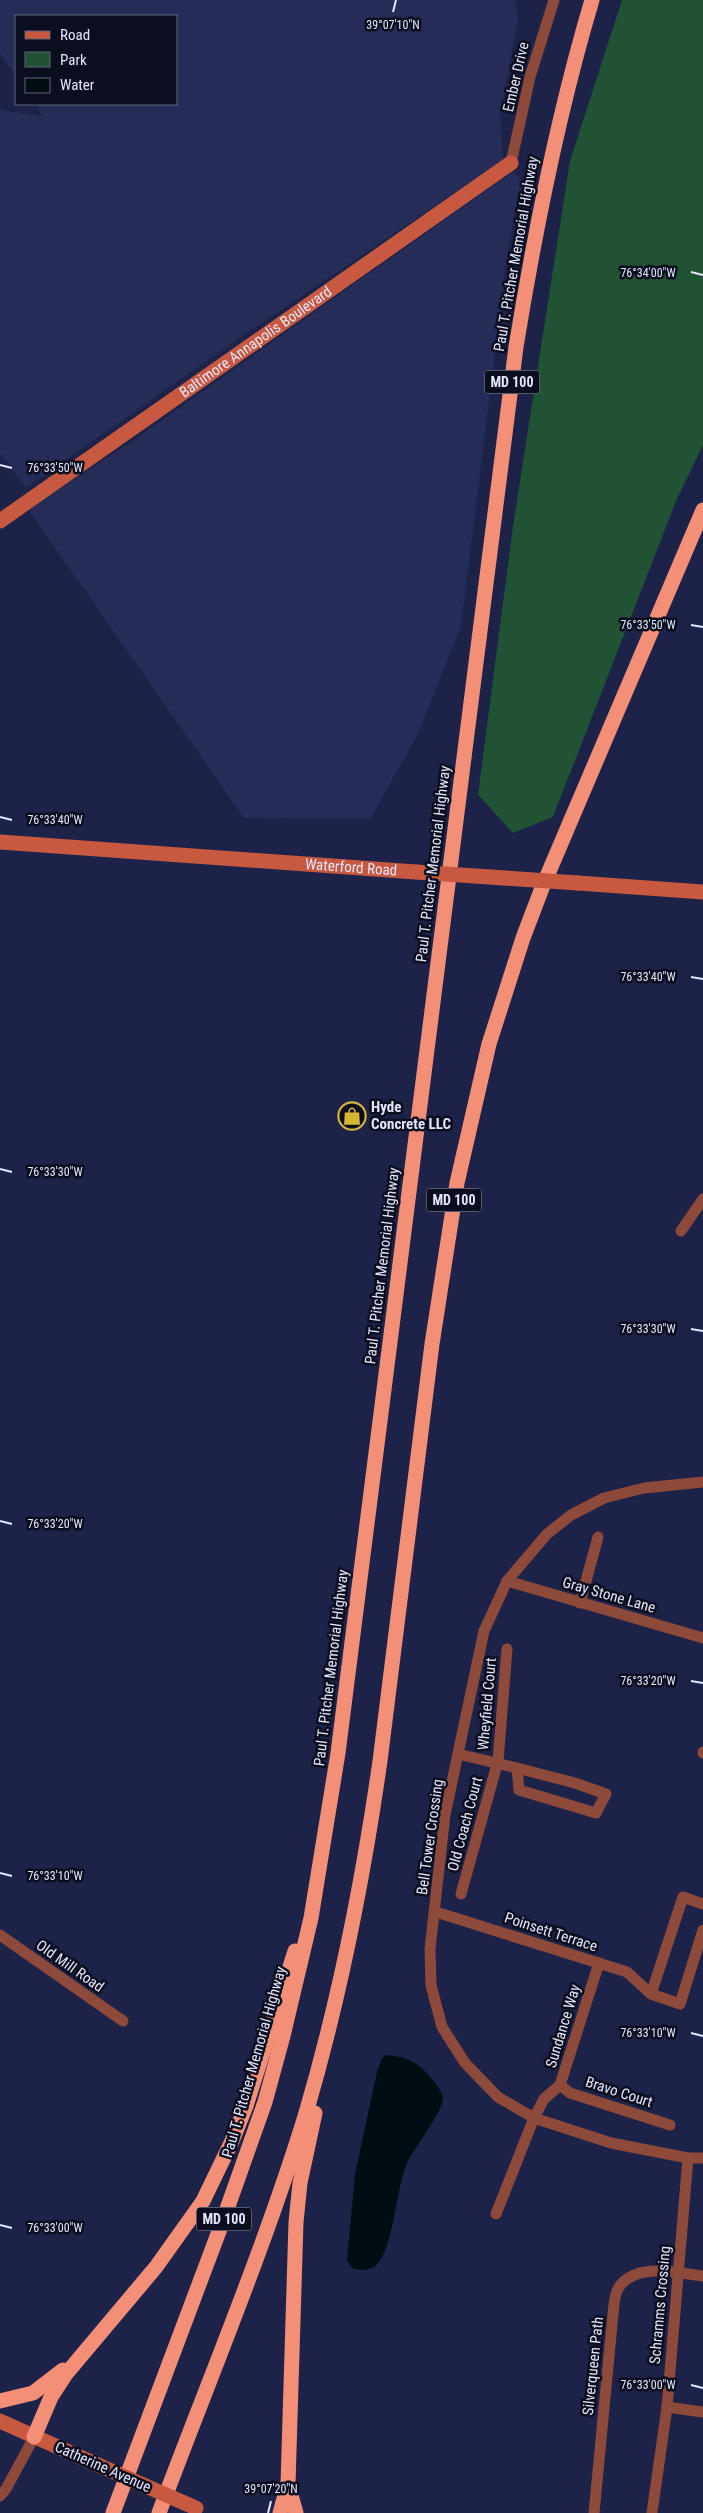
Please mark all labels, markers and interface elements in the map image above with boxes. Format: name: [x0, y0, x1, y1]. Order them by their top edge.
legend: [15, 15, 178, 105]
text: 39°07'10"N: [366, 18, 420, 32]
text: Road: [60, 26, 90, 44]
street label: Ember Drive: [499, 40, 533, 114]
text: Park: [60, 51, 87, 69]
text: Water: [60, 76, 95, 94]
street label: Paul T. Pitcher Memorial Highway: [490, 155, 542, 353]
text: 76°34'00"W: [620, 266, 676, 280]
street label: Baltimore Annapolis Boulevard: [176, 282, 335, 402]
road number: MD 100: [484, 371, 540, 394]
text: 76°33'50"W: [27, 461, 83, 475]
text: 76°33'50"W: [620, 618, 676, 632]
street label: Paul T. Pitcher Memorial Highway: [412, 765, 454, 963]
text: 76°33'40"W: [27, 813, 83, 827]
street label: Waterford Road: [304, 855, 398, 880]
text: 76°33'40"W: [620, 970, 676, 984]
place label: Hyde Concrete LLC: [371, 1098, 451, 1133]
shop icon: Hyde Concrete LLC: [337, 1101, 367, 1131]
text: 76°33'30"W: [27, 1165, 83, 1179]
street label: Paul T. Pitcher Memorial Highway: [361, 1167, 403, 1365]
road number: MD 100: [426, 1188, 482, 1212]
text: 76°33'30"W: [620, 1322, 676, 1336]
text: 76°33'20"W: [27, 1517, 83, 1531]
street label: Paul T. Pitcher Memorial Highway: [310, 1569, 352, 1767]
street label: Gray Stone Lane: [560, 1573, 658, 1617]
street label: Wheyfield Court: [474, 1657, 500, 1751]
text: 76°33'20"W: [620, 1674, 676, 1688]
street label: Old Coach Court: [444, 1775, 486, 1873]
street label: Bell Tower Crossing: [413, 1778, 447, 1896]
text: 76°33'10"W: [27, 1869, 83, 1883]
street label: Poinsett Terrace: [502, 1909, 600, 1955]
street label: Old Mill Road: [33, 1936, 107, 1996]
street label: Paul T. Pitcher Memorial Highway: [218, 1964, 290, 2160]
street label: Sundance Way: [542, 1982, 584, 2070]
text: 76°33'10"W: [620, 2026, 676, 2040]
street label: Bravo Court: [583, 2073, 655, 2111]
road number: MD 100: [196, 2208, 252, 2230]
text: 76°33'00"W: [27, 2221, 83, 2235]
street label: Schramms Crossing: [646, 2245, 674, 2365]
street label: Silverqueen Path: [579, 2316, 607, 2416]
text: 76°33'00"W: [620, 2378, 676, 2392]
street label: Catherine Avenue: [52, 2438, 154, 2496]
text: 39°07'20"N: [244, 2482, 298, 2496]

